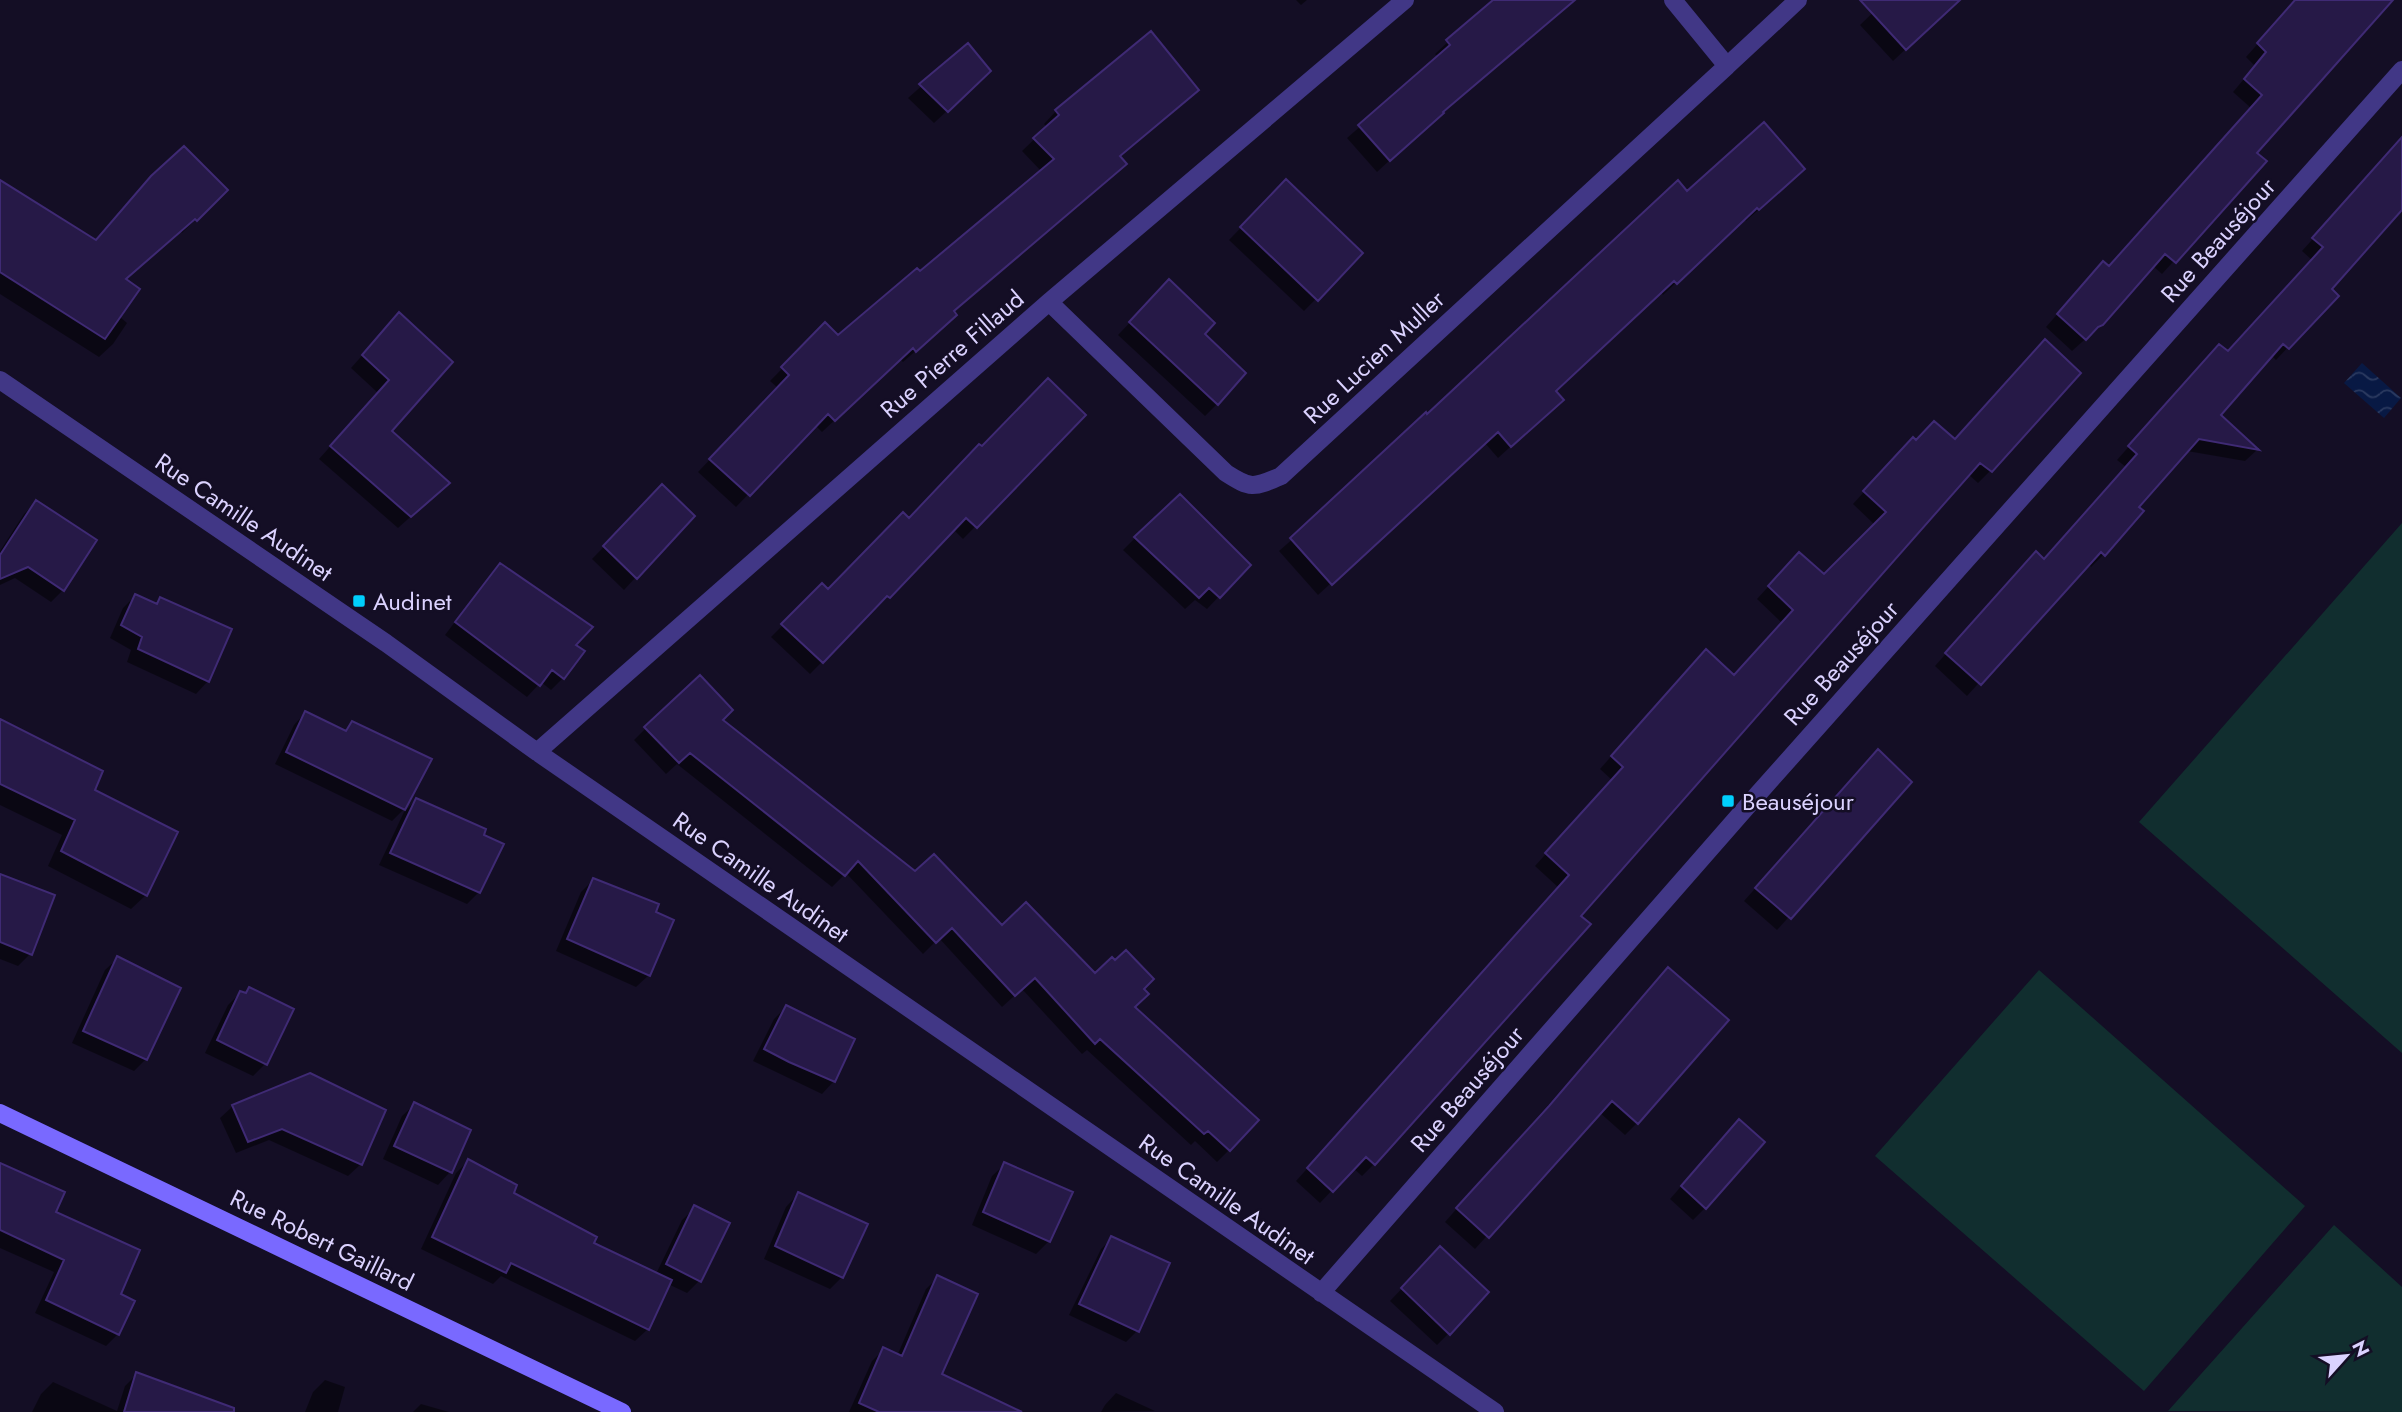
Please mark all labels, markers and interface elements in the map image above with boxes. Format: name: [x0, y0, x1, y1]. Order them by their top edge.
street label: Rue Beauséjour: [2152, 169, 2284, 310]
street label: Rue Pierre Fillaud: [873, 282, 1031, 426]
street label: Rue Lucien Muller: [1295, 282, 1453, 432]
street label: Rue Camille Audinet: [148, 444, 340, 590]
place label: Audinet: [373, 584, 452, 619]
street label: Rue Beauséjour: [1775, 592, 1907, 733]
marker: Audinet: [351, 593, 367, 609]
place label: Beauséjour: [1742, 784, 1855, 819]
marker: Beauséjour: [1720, 793, 1736, 809]
street label: Rue Camille Audinet: [666, 803, 856, 951]
street label: Rue Beauséjour: [1402, 1018, 1532, 1160]
street label: Rue Camille Audinet: [1132, 1125, 1322, 1273]
street label: Rue Robert Gaillard: [224, 1180, 420, 1300]
north arrow: [2311, 1321, 2381, 1391]
text: N: [2345, 1336, 2376, 1361]

